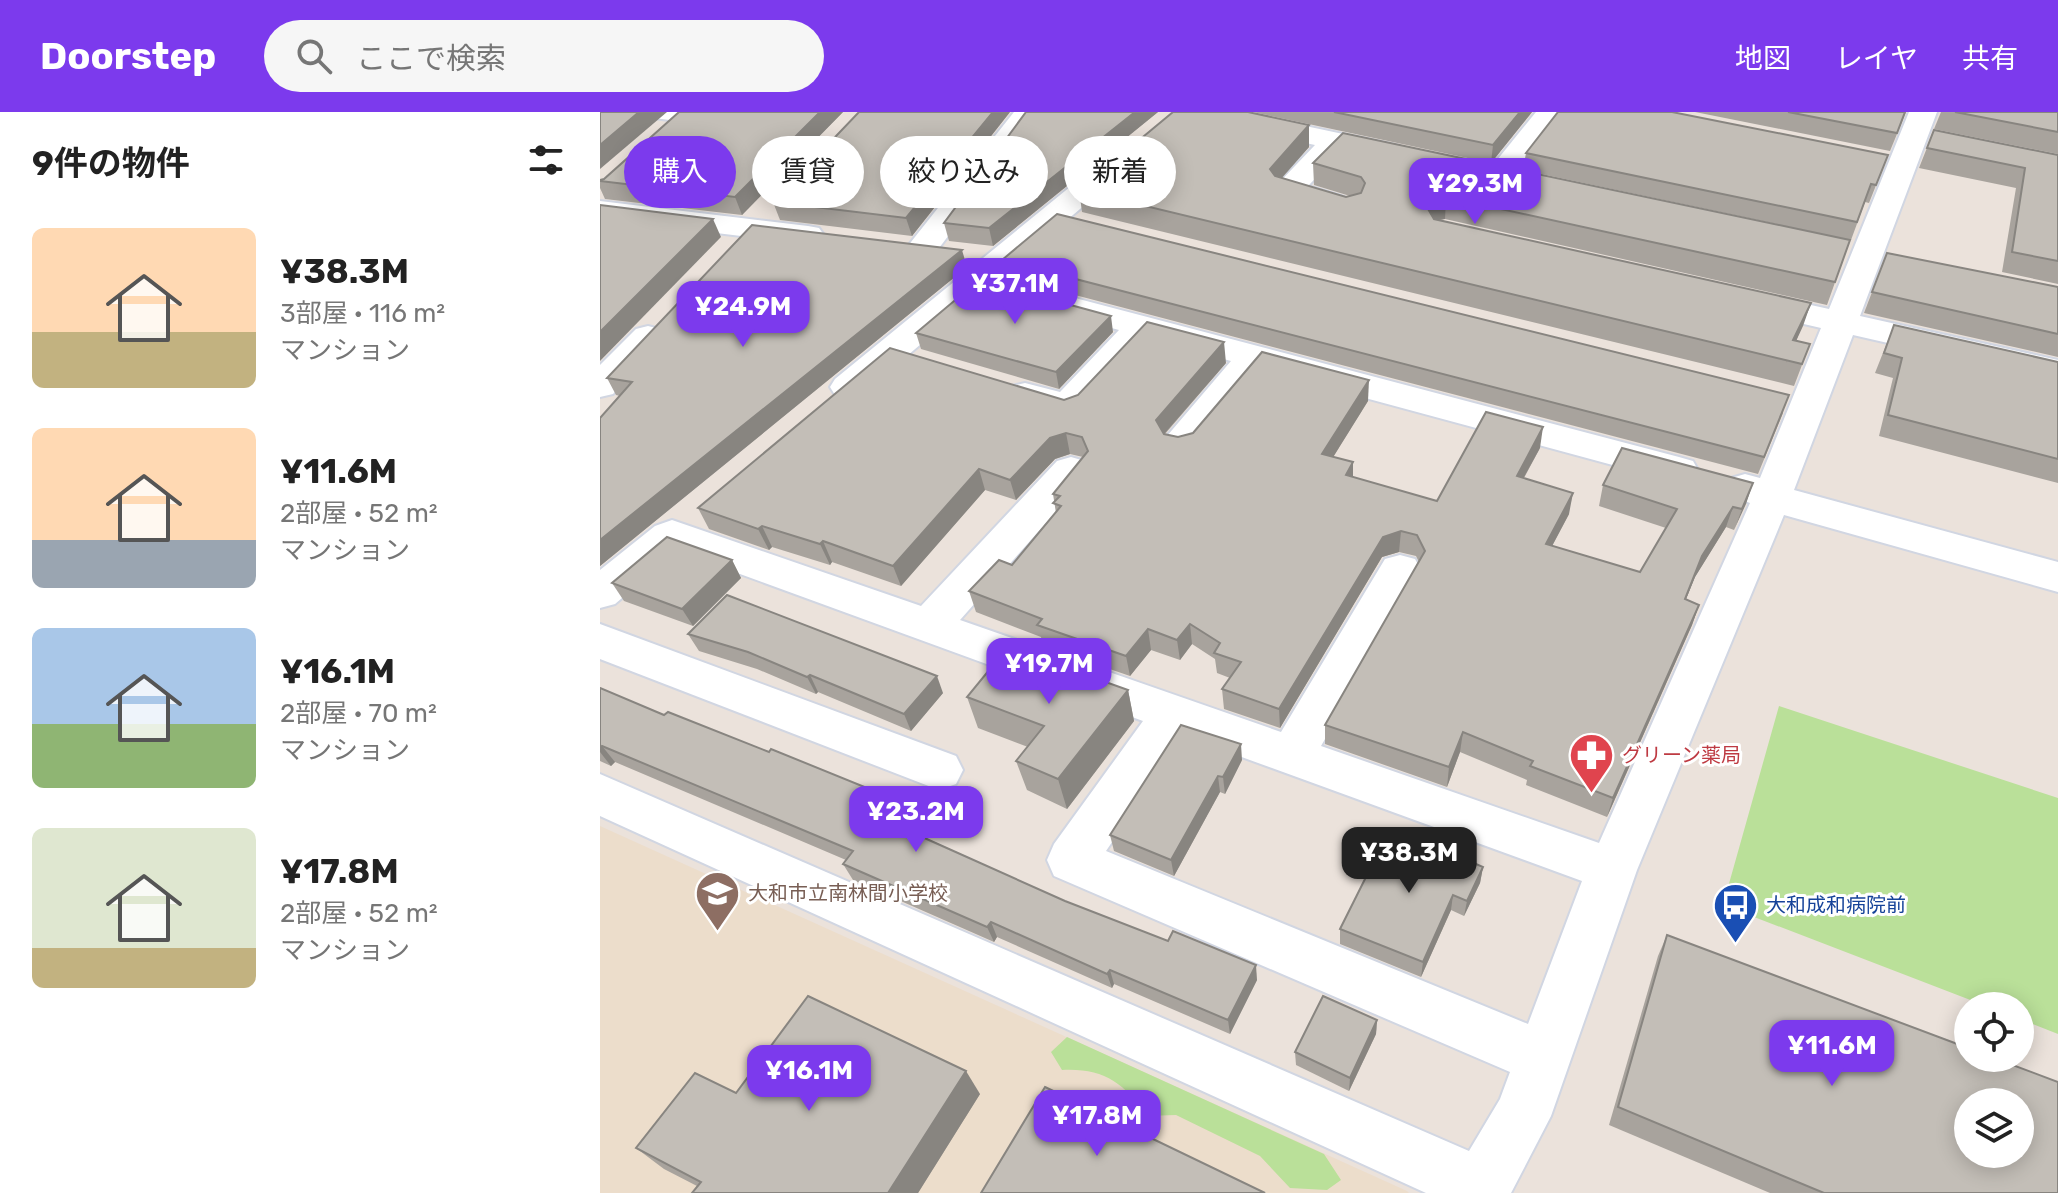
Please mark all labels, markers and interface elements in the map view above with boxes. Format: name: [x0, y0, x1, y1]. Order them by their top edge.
search box: [264, 20, 824, 92]
text: Doorstep: [40, 33, 216, 79]
icon: search: [292, 34, 336, 78]
text: ここで検索: [356, 41, 506, 77]
text: 地図: [1735, 42, 1791, 75]
text: レイヤ: [1835, 42, 1918, 75]
text: 共有: [1962, 42, 2018, 75]
chip: 購入: [624, 136, 736, 208]
chip: 賃貸: [752, 136, 864, 208]
chip: 絞り込み: [880, 136, 1048, 208]
chip: 新着: [1064, 136, 1176, 208]
icon: filters: [524, 138, 568, 182]
text: 9件の物件: [32, 143, 190, 184]
pin: ¥29.3M: [1410, 158, 1540, 226]
text: ¥29.3M: [1427, 168, 1523, 199]
text: ¥38.3M: [280, 251, 409, 292]
pin: ¥37.1M: [950, 258, 1080, 326]
icon: home: [96, 260, 192, 356]
text: ¥37.1M: [971, 268, 1059, 299]
pin: ¥24.9M: [678, 281, 808, 349]
text: ¥24.9M: [695, 291, 791, 322]
text: 3部屋 · 116 m²: [280, 298, 445, 329]
text: マンション: [280, 335, 410, 366]
text: ¥11.6M: [280, 451, 397, 492]
icon: home: [96, 460, 192, 556]
text: 2部屋 · 52 m²: [280, 498, 438, 529]
text: マンション: [280, 535, 410, 566]
pin: ¥19.7M: [984, 638, 1114, 706]
text: ¥19.7M: [1004, 648, 1094, 679]
text: ¥16.1M: [280, 651, 395, 692]
icon: home: [96, 660, 192, 756]
text: 2部屋 · 70 m²: [280, 698, 437, 729]
pharmacy icon: グリーン薬局: [1567, 731, 1615, 794]
text: マンション: [280, 735, 410, 766]
place label: グリーン薬局: [1622, 743, 1741, 767]
pin: ¥23.2M: [851, 786, 981, 854]
text: ¥23.2M: [867, 796, 965, 827]
pin: ¥38.3M: [1344, 827, 1474, 895]
text: ¥38.3M: [1360, 837, 1458, 868]
text: ¥17.8M: [280, 851, 399, 892]
icon: home: [96, 860, 192, 956]
school or university icon: 大和市立南林間小学校: [693, 869, 741, 932]
place label: 大和市立南林間小学校: [748, 881, 948, 905]
bus stop icon: 大和成和病院前: [1711, 881, 1759, 944]
place label: 大和成和病院前: [1766, 893, 1906, 917]
text: 2部屋 · 52 m²: [280, 898, 438, 929]
text: マンション: [280, 935, 410, 966]
map controls: [1954, 992, 2034, 1168]
button: locate: [1954, 992, 2034, 1072]
pin: ¥11.6M: [1767, 1020, 1897, 1088]
text: ¥11.6M: [1787, 1030, 1877, 1061]
pin: ¥16.1M: [744, 1045, 874, 1113]
text: ¥16.1M: [765, 1055, 853, 1086]
button: layers: [1954, 1088, 2034, 1168]
pin: ¥17.8M: [1032, 1090, 1162, 1158]
text: ¥17.8M: [1052, 1100, 1142, 1131]

